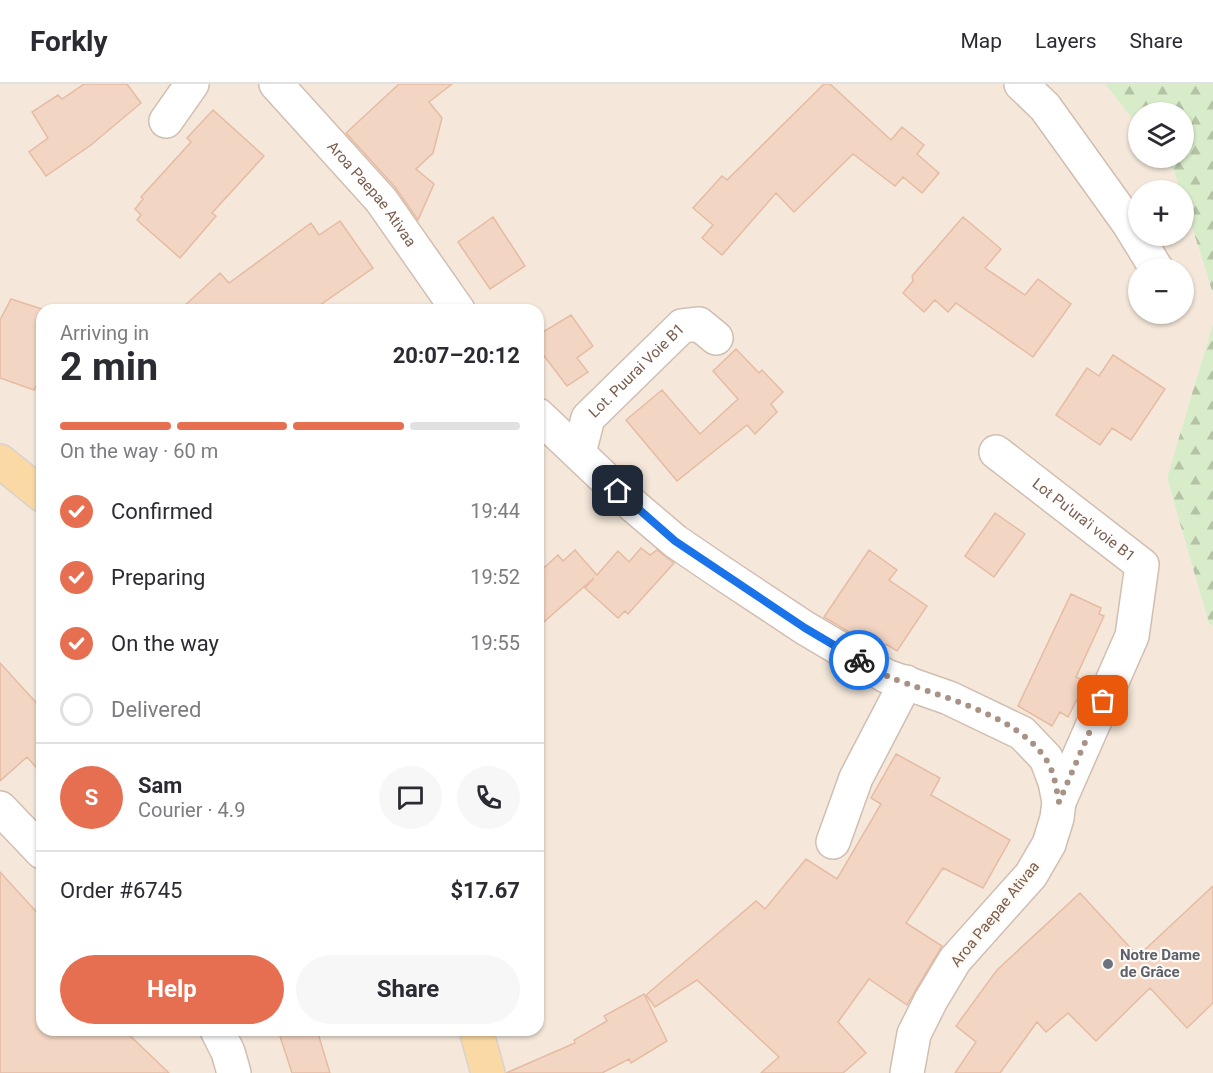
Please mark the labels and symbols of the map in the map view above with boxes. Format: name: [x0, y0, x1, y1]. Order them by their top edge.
street label: Aroa Paepae Ativaa: [323, 138, 420, 250]
street label: Lot. Puurai Voie B1: [585, 320, 688, 421]
pin: [592, 465, 643, 516]
street label: Lot Pu'ura'i voie B1: [1029, 474, 1139, 565]
courier: [829, 630, 889, 690]
pin: [1077, 675, 1128, 726]
street label: Aroa Paepae Ativaa: [947, 858, 1043, 970]
place label: Notre Dame de Grâce: [1120, 946, 1200, 981]
marker: Notre Dame de Grâce: [1101, 957, 1115, 971]

